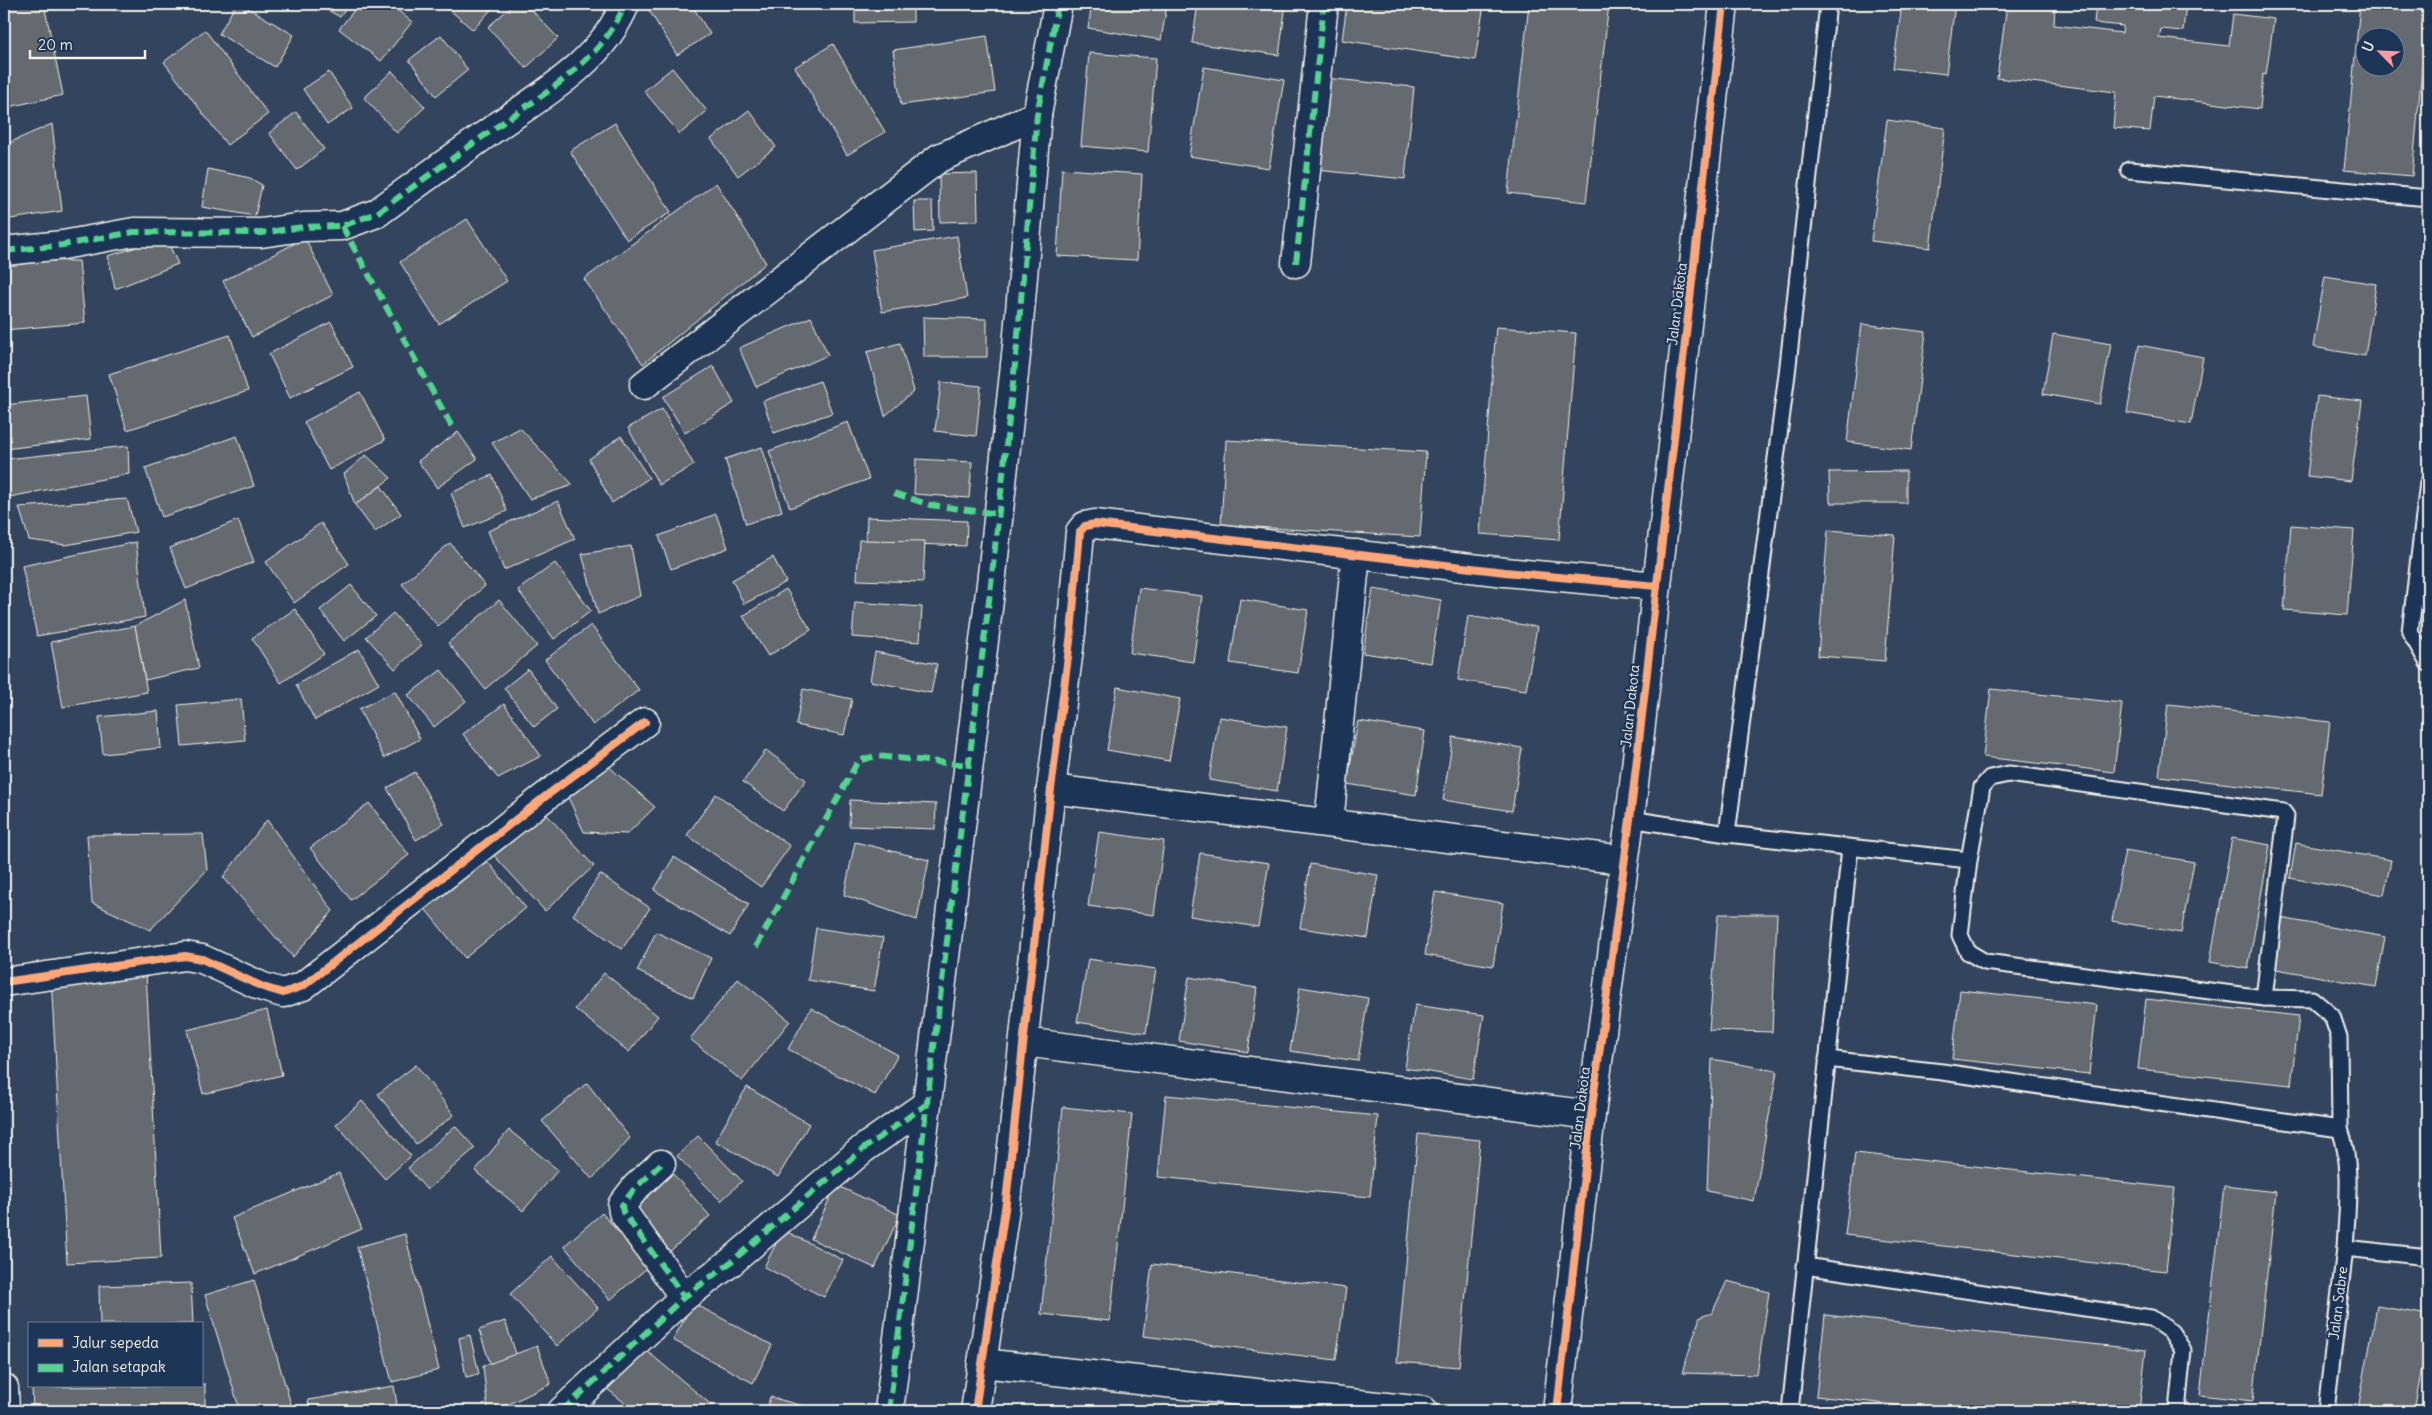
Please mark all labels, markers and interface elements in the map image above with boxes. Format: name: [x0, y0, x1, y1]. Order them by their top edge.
scale bar: [30, 28, 145, 60]
north arrow: [2354, 28, 2404, 78]
text: 20 m: [38, 35, 73, 54]
text: U: [2358, 39, 2378, 55]
street label: Jalan Dakota: [1663, 262, 1691, 346]
street label: Jalan Dakota: [1617, 664, 1643, 748]
street label: Jalan Dakota: [1566, 1066, 1594, 1150]
street label: Jalan Sabre: [2325, 1265, 2351, 1341]
legend: [28, 1322, 202, 1388]
text: Jalur sepeda: [72, 1333, 159, 1352]
text: Jalan setapak: [72, 1357, 166, 1376]

